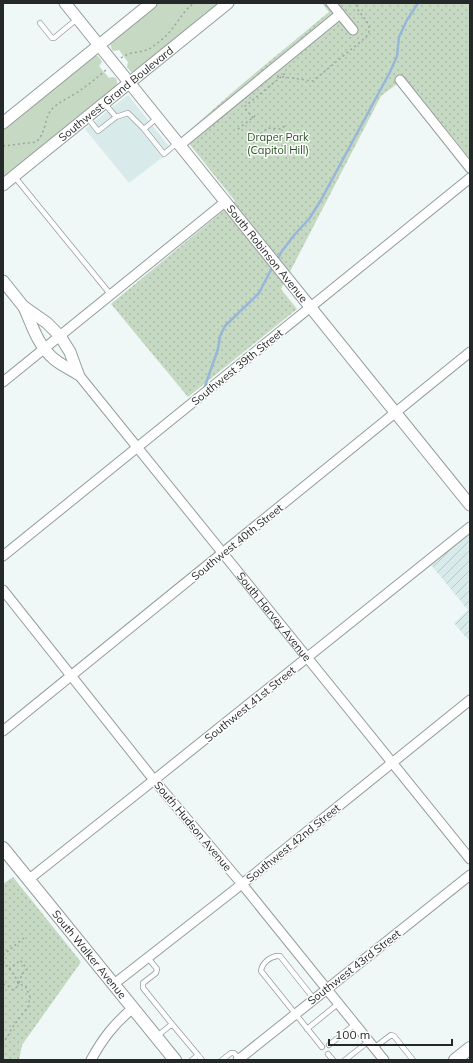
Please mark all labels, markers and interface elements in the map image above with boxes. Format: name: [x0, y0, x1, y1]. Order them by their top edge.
street label: Southwest Grand Boulevard: [56, 43, 176, 144]
park label: Draper Park (Capitol Hill): [247, 130, 309, 157]
street label: South Robinson Avenue: [224, 202, 311, 305]
street label: Southwest 39th Street: [188, 326, 286, 408]
street label: Southwest 40th Street: [188, 501, 286, 583]
street label: South Harvey Avenue: [234, 569, 314, 664]
street label: Southwest 41st Street: [202, 663, 298, 745]
street label: South Hudson Avenue: [151, 778, 235, 874]
street label: Southwest 42nd Street: [243, 801, 343, 885]
street label: South Walker Avenue: [49, 907, 129, 1002]
street label: Southwest 43rd Street: [305, 926, 403, 1008]
scale bar: [329, 1021, 452, 1047]
text: 100 m: [335, 1027, 370, 1042]

